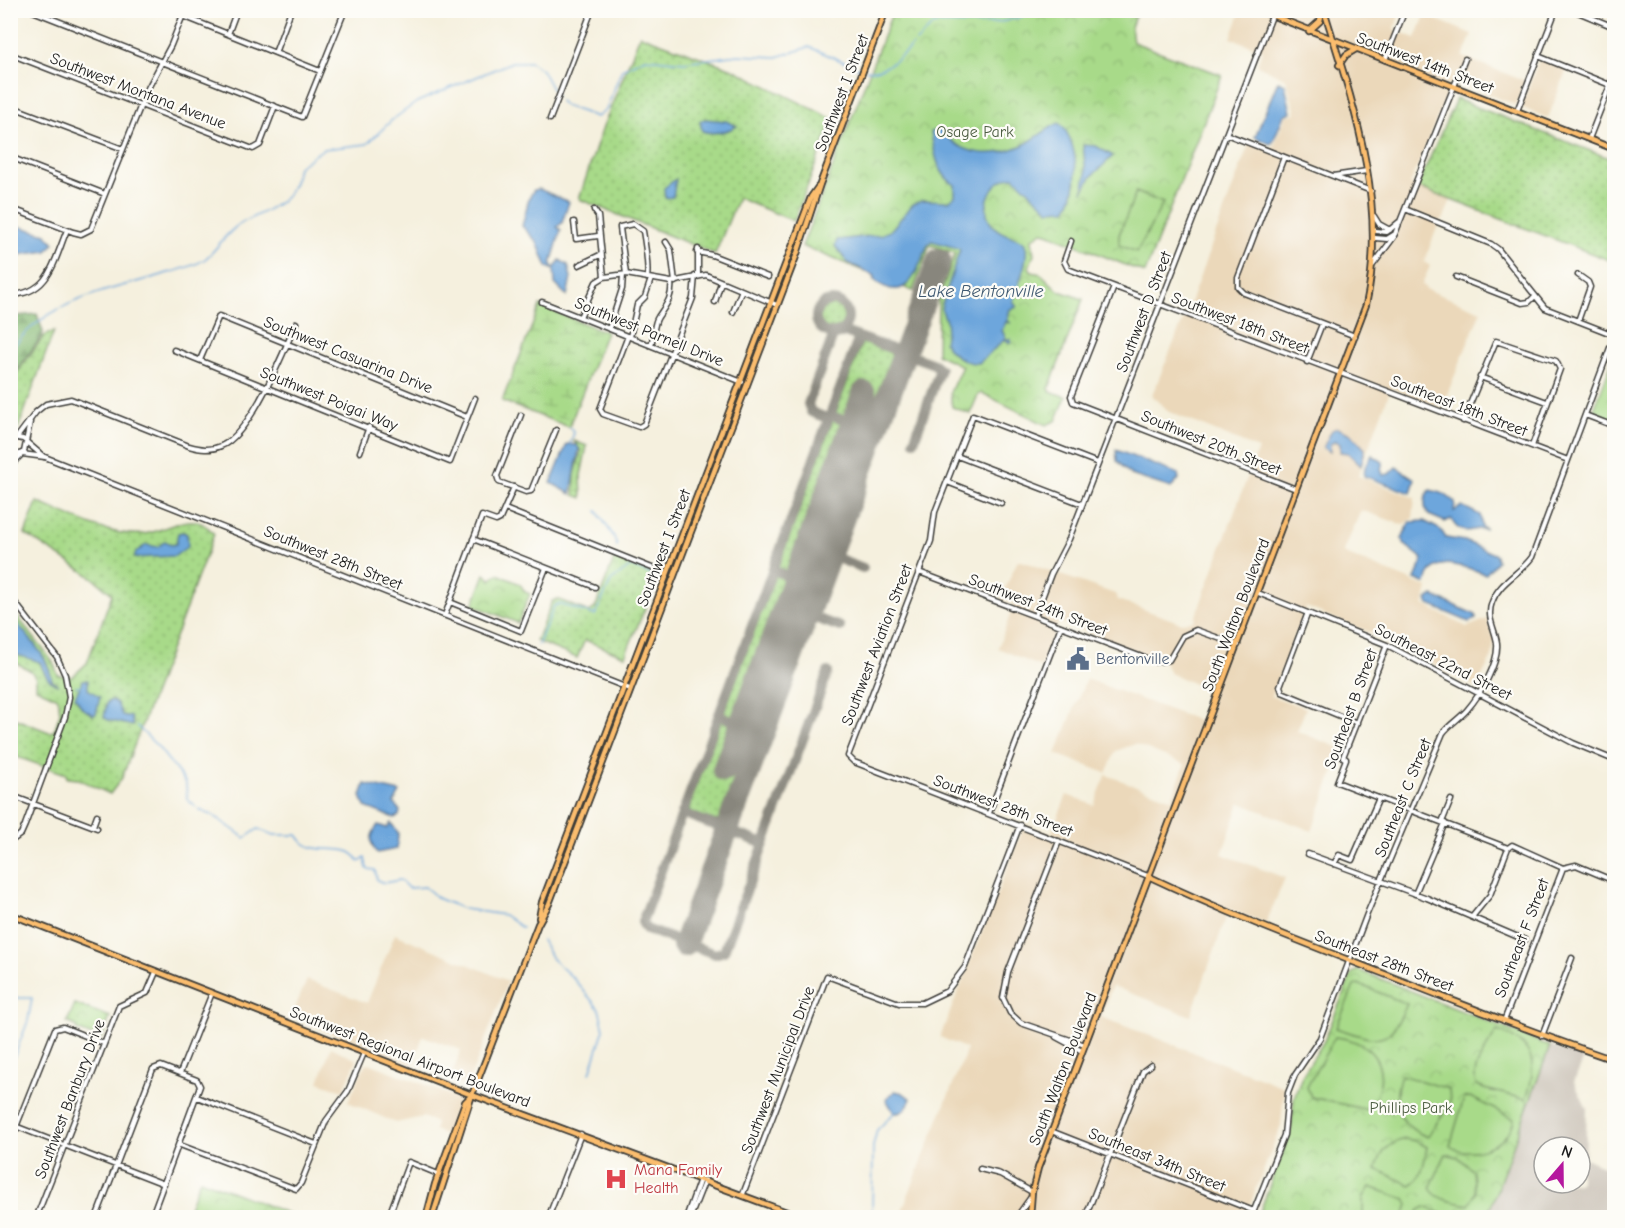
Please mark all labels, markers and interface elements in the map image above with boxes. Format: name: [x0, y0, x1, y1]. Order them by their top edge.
street label: Southwest 14th Street: [1354, 29, 1496, 98]
street label: Southwest I Street: [811, 31, 873, 154]
street label: Southwest Montana Avenue: [48, 49, 228, 133]
park label: Osage Park: [936, 123, 1014, 141]
street label: Southwest D Street: [1113, 249, 1175, 375]
water label: Lake Bentonville: [918, 281, 1044, 302]
street label: Southwest 18th Street: [1169, 289, 1312, 358]
street label: Southwest Parnell Drive: [572, 294, 726, 370]
street label: Southwest Casuarina Drive: [261, 313, 435, 397]
street label: Southwest Poigai Way: [258, 363, 401, 435]
street label: Southeast 18th Street: [1388, 372, 1530, 440]
street label: Southwest 20th Street: [1138, 407, 1284, 479]
street label: Southwest I Street: [633, 486, 695, 609]
street label: Southwest 28th Street: [261, 522, 405, 594]
street label: South Walton Boulevard: [1199, 536, 1273, 694]
street label: Southwest Aviation Street: [838, 561, 916, 728]
street label: Southwest 24th Street: [966, 570, 1110, 640]
street label: Southeast 22nd Street: [1372, 620, 1515, 704]
public building icon: Bentonville: [1065, 646, 1091, 672]
street label: Southeast B Street: [1321, 646, 1381, 772]
place label: Bentonville: [1096, 650, 1170, 668]
street label: Southeast C Street: [1371, 736, 1435, 860]
street label: Southwest 28th Street: [931, 771, 1076, 841]
street label: Southeast F Street: [1491, 876, 1553, 1000]
street label: Southeast 28th Street: [1312, 926, 1456, 996]
street label: Southwest Municipal Drive: [738, 984, 818, 1156]
street label: South Walton Boulevard: [1026, 990, 1100, 1148]
street label: Southwest Regional Airport Boulevard: [287, 1003, 533, 1111]
street label: Southwest Banbury Drive: [31, 1017, 109, 1181]
park label: Phillips Park: [1370, 1099, 1453, 1117]
street label: Southeast 34th Street: [1086, 1124, 1228, 1196]
north arrow: [1532, 1135, 1592, 1195]
text: N: [1559, 1142, 1575, 1162]
place label: Mana Family Health: [634, 1161, 723, 1197]
hospital icon: Mana Family Health: [603, 1166, 629, 1192]

